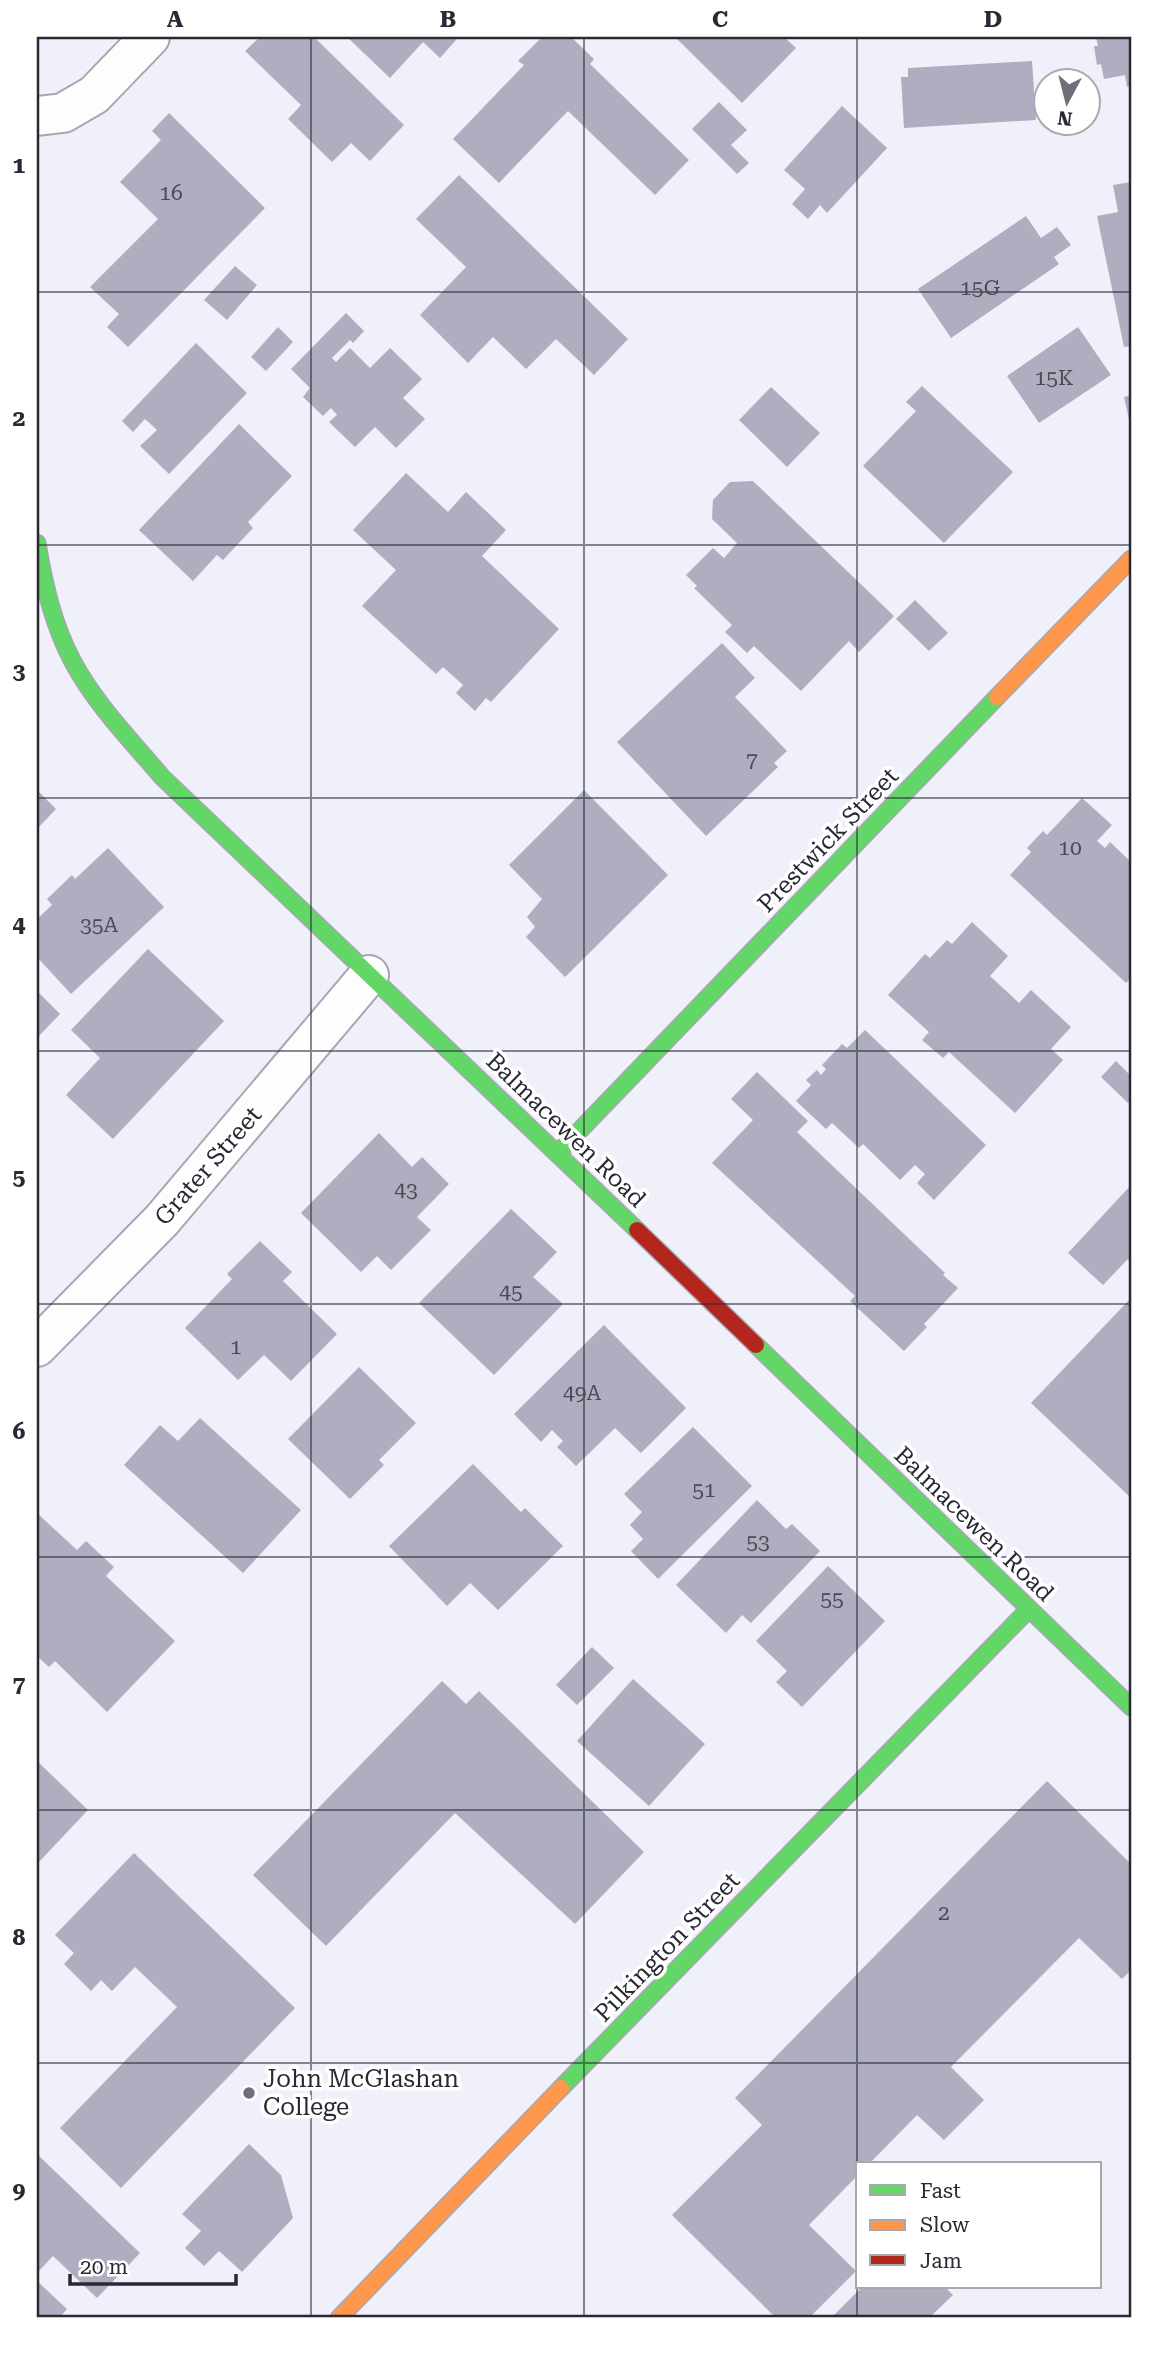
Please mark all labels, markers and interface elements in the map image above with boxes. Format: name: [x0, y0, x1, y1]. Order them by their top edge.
text: A: [167, 6, 184, 33]
text: B: [440, 6, 456, 33]
text: C: [712, 6, 728, 33]
text: D: [984, 6, 1002, 33]
north arrow: [1032, 66, 1102, 136]
text: N: [1056, 106, 1074, 131]
text: 1: [13, 152, 26, 179]
house number: 16: [159, 181, 183, 205]
house number: 15G: [960, 276, 1000, 300]
house number: 15K: [1035, 366, 1073, 390]
text: 2: [13, 405, 25, 432]
text: 3: [13, 658, 26, 685]
house number: 7: [746, 748, 758, 772]
street label: Prestwick Street: [752, 762, 904, 918]
house number: 10: [1058, 836, 1082, 860]
text: 4: [13, 911, 26, 938]
house number: 35A: [80, 913, 118, 937]
street label: Balmacewen Road: [481, 1047, 651, 1213]
street label: Grater Street: [149, 1101, 267, 1231]
text: 5: [13, 1164, 26, 1191]
house number: 43: [394, 1178, 418, 1202]
house number: 45: [499, 1280, 523, 1304]
house number: 1: [230, 1335, 242, 1359]
house number: 49A: [563, 1381, 601, 1405]
text: 6: [13, 1418, 26, 1445]
street label: Balmacewen Road: [889, 1441, 1059, 1607]
house number: 51: [692, 1478, 716, 1502]
house number: 53: [746, 1530, 770, 1554]
house number: 55: [820, 1587, 844, 1611]
text: 7: [13, 1671, 26, 1698]
street label: Pilkington Street: [589, 1866, 745, 2027]
house number: 2: [938, 1901, 950, 1925]
text: 8: [13, 1924, 26, 1951]
place label: John McGlashan College: [263, 2065, 459, 2121]
marker: John McGlashan College: [241, 2085, 257, 2101]
legend: [856, 2162, 1102, 2288]
text: 9: [13, 2177, 26, 2204]
text: Fast: [920, 2179, 961, 2203]
text: Slow: [920, 2213, 970, 2237]
scale bar: [70, 2243, 236, 2287]
text: Jam: [920, 2249, 962, 2273]
text: 20 m: [80, 2255, 128, 2279]

